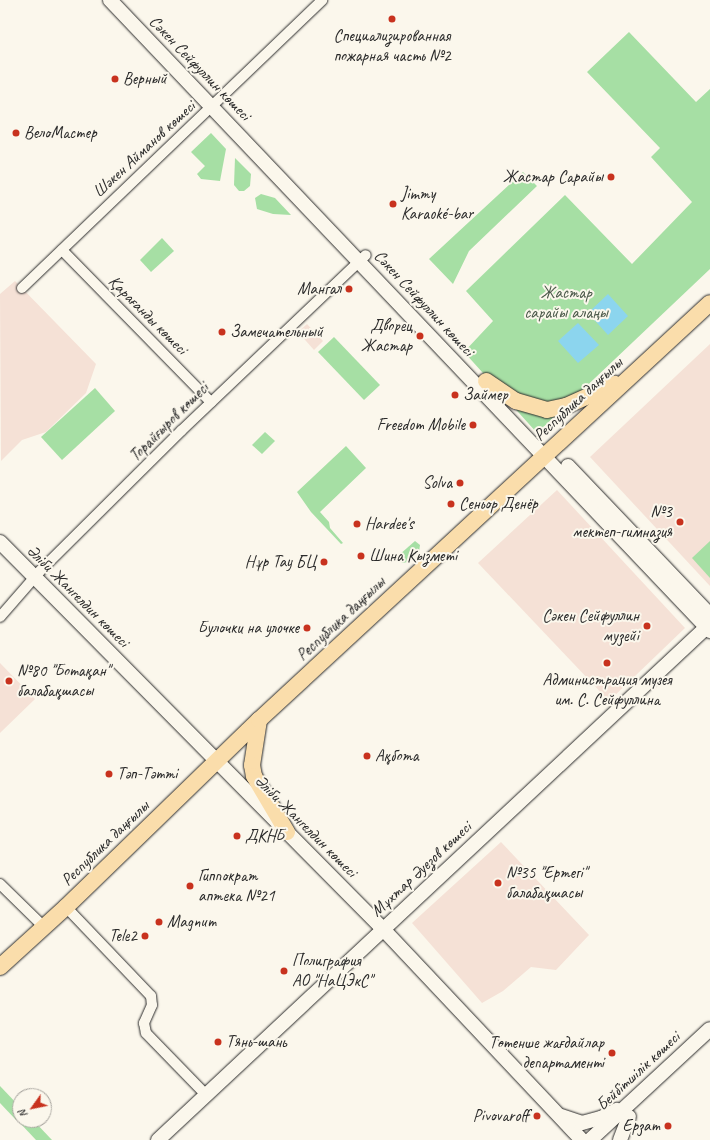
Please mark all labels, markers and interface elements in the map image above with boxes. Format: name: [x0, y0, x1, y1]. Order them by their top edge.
street label: Сәкен Сейфуллин көшесі: [145, 11, 255, 125]
marker: Специализированная пожарная часть №2: [387, 14, 397, 24]
place label: Специализированная пожарная часть №2: [333, 26, 451, 66]
place label: Верный: [123, 69, 167, 89]
marker: Верный: [110, 74, 120, 84]
street label: Шәкен Айманов көшесі: [88, 96, 200, 202]
place label: ВелоМастер: [24, 123, 97, 143]
marker: ВелоМастер: [11, 128, 21, 138]
place label: Жастар Сарайы: [503, 167, 603, 187]
marker: Жастар Сарайы: [606, 172, 616, 182]
place label: Jimmy Karaoké-bar: [401, 184, 473, 224]
marker: Jimmy Karaoké-bar: [388, 199, 398, 209]
street label: Сәкен Сейфуллин көшесі: [370, 246, 478, 360]
street label: Қарағанды көшесі: [104, 271, 192, 359]
place label: Мангал: [297, 279, 341, 299]
park label: Жастар сарайы алаңы: [524, 283, 608, 323]
marker: Мангал: [344, 284, 354, 294]
place label: Дворец Жастар: [361, 316, 412, 356]
place label: Замечательный: [230, 322, 323, 342]
marker: Замечательный: [217, 327, 227, 337]
marker: Дворец Жастар: [415, 331, 425, 341]
street label: Республика даңғылы: [529, 352, 627, 446]
street label: Торайғыров көшесі: [125, 378, 213, 466]
place label: Займер: [463, 385, 508, 405]
marker: Займер: [450, 390, 460, 400]
place label: Freedom Mobile: [377, 415, 465, 435]
marker: Freedom Mobile: [468, 420, 478, 430]
place label: Solva: [423, 473, 452, 493]
marker: Solva: [455, 478, 465, 488]
place label: Сеньор Денёр: [459, 494, 538, 514]
marker: Сеньор Денёр: [446, 499, 456, 509]
place label: №3 мектеп-гимназия: [573, 502, 672, 542]
place label: Hardee's: [365, 514, 414, 534]
marker: №3 мектеп-гимназия: [675, 517, 685, 527]
marker: Hardee's: [352, 519, 362, 529]
street label: Әліби Жангелдин көшесі: [22, 540, 134, 652]
place label: Шина Кызметі: [369, 546, 457, 566]
marker: Шина Кызметі: [356, 551, 366, 561]
place label: Нұр Тау БЦ: [245, 552, 316, 572]
marker: Нұр Тау БЦ: [319, 557, 329, 567]
street label: Республика даңғылы: [292, 572, 390, 666]
place label: Сәкен Сейфуллин музейі: [542, 606, 639, 646]
place label: Булочки на улочке: [196, 618, 299, 638]
marker: Сәкен Сейфуллин музейі: [642, 621, 652, 631]
marker: Булочки на улочке: [302, 623, 312, 633]
marker: Администрация музея им. С. Сейфуллина: [602, 658, 612, 668]
place label: №80 "Ботақан" балабақшасы: [17, 661, 110, 701]
place label: Администрация музея им. С. Сейфуллина: [542, 670, 672, 710]
marker: №80 "Ботақан" балабақшасы: [4, 676, 14, 686]
place label: Ақбота: [375, 746, 419, 766]
marker: Ақбота: [362, 751, 372, 761]
place label: Тәп-Тәтті: [117, 764, 178, 784]
marker: Тәп-Тәтті: [104, 769, 114, 779]
street label: Әліби Жангелдин көшесі: [250, 770, 362, 882]
street label: Республика даңғылы: [56, 796, 154, 890]
street label: Мұхтар Әуезов көшесі: [366, 817, 476, 921]
place label: ДКНБ: [245, 826, 284, 846]
marker: ДКНБ: [232, 831, 242, 841]
place label: №35 "Ертегі" балабақшасы: [506, 863, 587, 903]
place label: Гиппократ аптека №21: [198, 866, 275, 906]
marker: №35 "Ертегі" балабақшасы: [493, 878, 503, 888]
marker: Гиппократ аптека №21: [185, 881, 195, 891]
place label: Magnum: [167, 912, 216, 932]
marker: Magnum: [154, 917, 164, 927]
place label: Tele2: [109, 926, 137, 946]
marker: Tele2: [140, 931, 150, 941]
place label: Полиграфия АО "НаЦЭкС": [292, 951, 372, 991]
marker: Полиграфия АО "НаЦЭкС": [279, 966, 289, 976]
street label: Бейбітшілік көшесі: [592, 1027, 684, 1115]
place label: Тянь-шань: [226, 1032, 287, 1052]
place label: Төтенше жағдайлар департаменті: [489, 1033, 604, 1073]
marker: Тянь-шань: [213, 1037, 223, 1047]
marker: Төтенше жағдайлар департаменті: [607, 1048, 617, 1058]
north arrow: [12, 1088, 52, 1128]
place label: Pivovaroff: [473, 1106, 529, 1126]
text: N: [15, 1107, 31, 1121]
marker: Pivovaroff: [532, 1111, 542, 1121]
place label: Ерзат: [622, 1116, 660, 1136]
marker: Ерзат: [663, 1121, 673, 1131]

